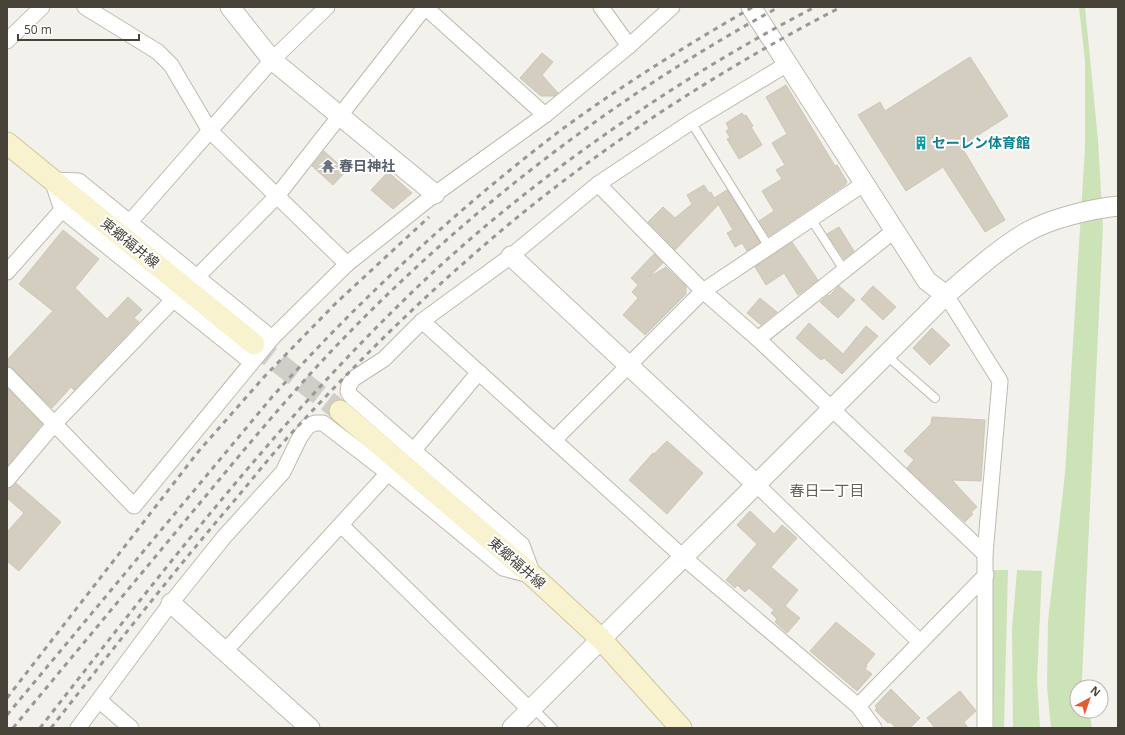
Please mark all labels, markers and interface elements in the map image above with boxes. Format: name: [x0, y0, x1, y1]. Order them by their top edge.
scale bar: [18, 16, 139, 42]
text: 50 m: [24, 21, 52, 38]
place label: セーレン体育館: [932, 133, 1030, 152]
building icon: セーレン体育館: [913, 135, 929, 151]
place label: 春日神社: [339, 156, 395, 175]
temple icon: 春日神社: [320, 158, 336, 174]
street label: 東郷福井線: [97, 213, 163, 272]
district label: 春日一丁目: [789, 480, 865, 500]
street label: 東郷福井線: [485, 532, 550, 593]
north arrow: [1069, 679, 1109, 719]
text: N: [1087, 682, 1104, 700]

